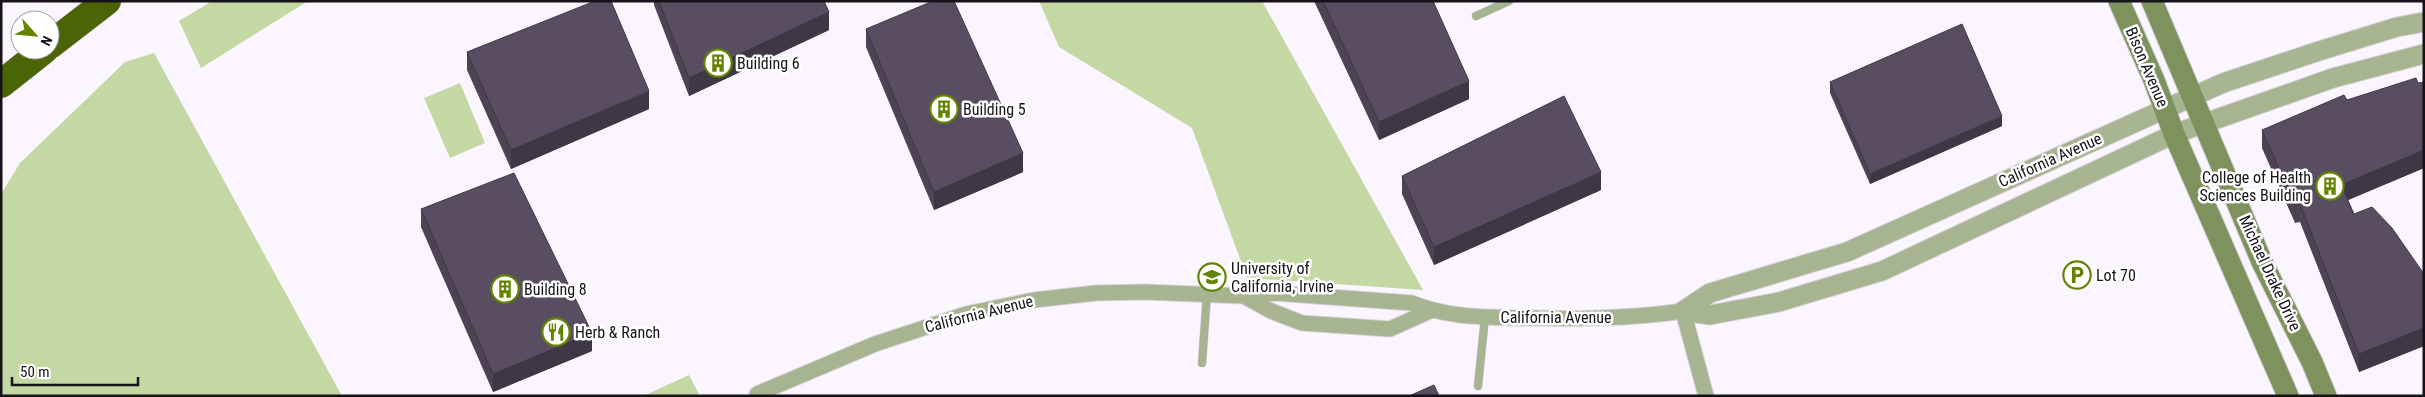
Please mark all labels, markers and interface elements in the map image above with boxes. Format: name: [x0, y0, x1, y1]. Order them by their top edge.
north arrow: [10, 10, 60, 60]
street label: Bison Avenue: [2122, 24, 2172, 110]
text: N: [38, 33, 56, 48]
building icon: Building 6: [703, 48, 733, 78]
place label: Building 6: [737, 54, 800, 73]
building icon: Building 5: [929, 94, 959, 124]
place label: Building 5: [963, 100, 1026, 119]
street label: California Avenue: [1995, 129, 2105, 191]
place label: College of Health Sciences Building: [2199, 168, 2311, 205]
building icon: College of Health Sciences Building: [2315, 171, 2345, 201]
street label: Michael Drake Drive: [2235, 212, 2305, 334]
place label: University of California, Irvine: [1231, 259, 1334, 296]
parking icon: Lot 70: [2062, 260, 2092, 290]
school or university icon: University of California, Irvine: [1197, 262, 1227, 292]
place label: Lot 70: [2096, 266, 2136, 285]
building icon: Building 8: [490, 274, 520, 304]
place label: Building 8: [524, 280, 587, 299]
street label: California Avenue: [923, 291, 1035, 337]
street label: California Avenue: [1501, 308, 1611, 327]
restaurant icon: Herb & Ranch: [541, 317, 571, 347]
place label: Herb & Ranch: [575, 323, 660, 342]
scale bar: [12, 354, 139, 386]
text: 50 m: [20, 363, 50, 381]

